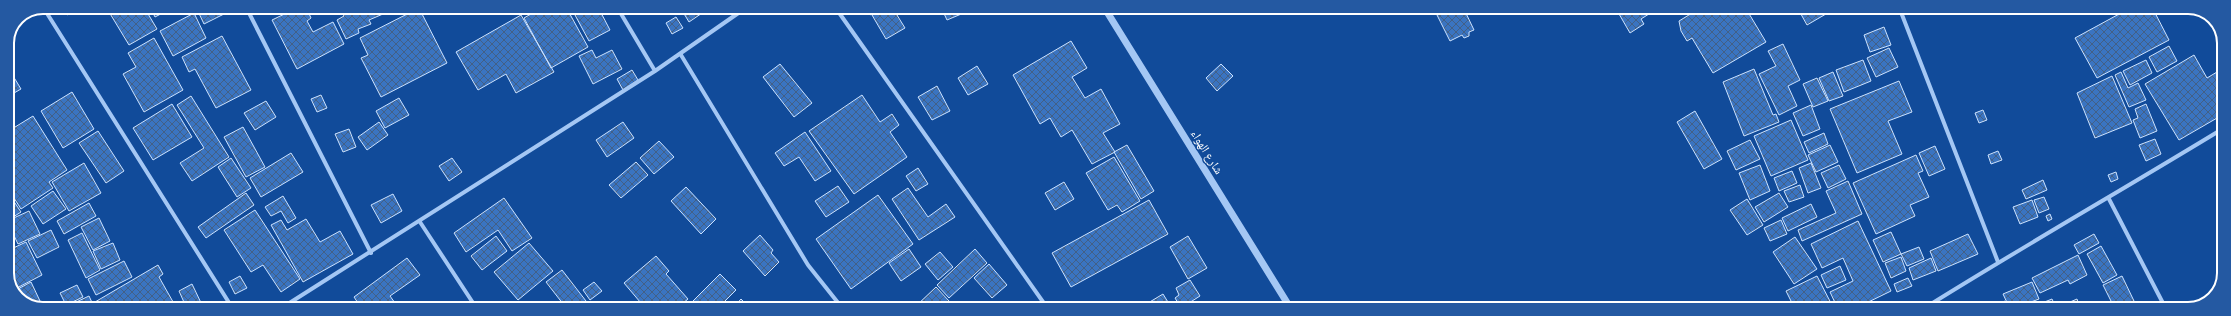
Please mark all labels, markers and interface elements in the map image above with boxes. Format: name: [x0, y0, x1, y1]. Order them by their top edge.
street label: شارع الهواء: [1187, 127, 1227, 177]

